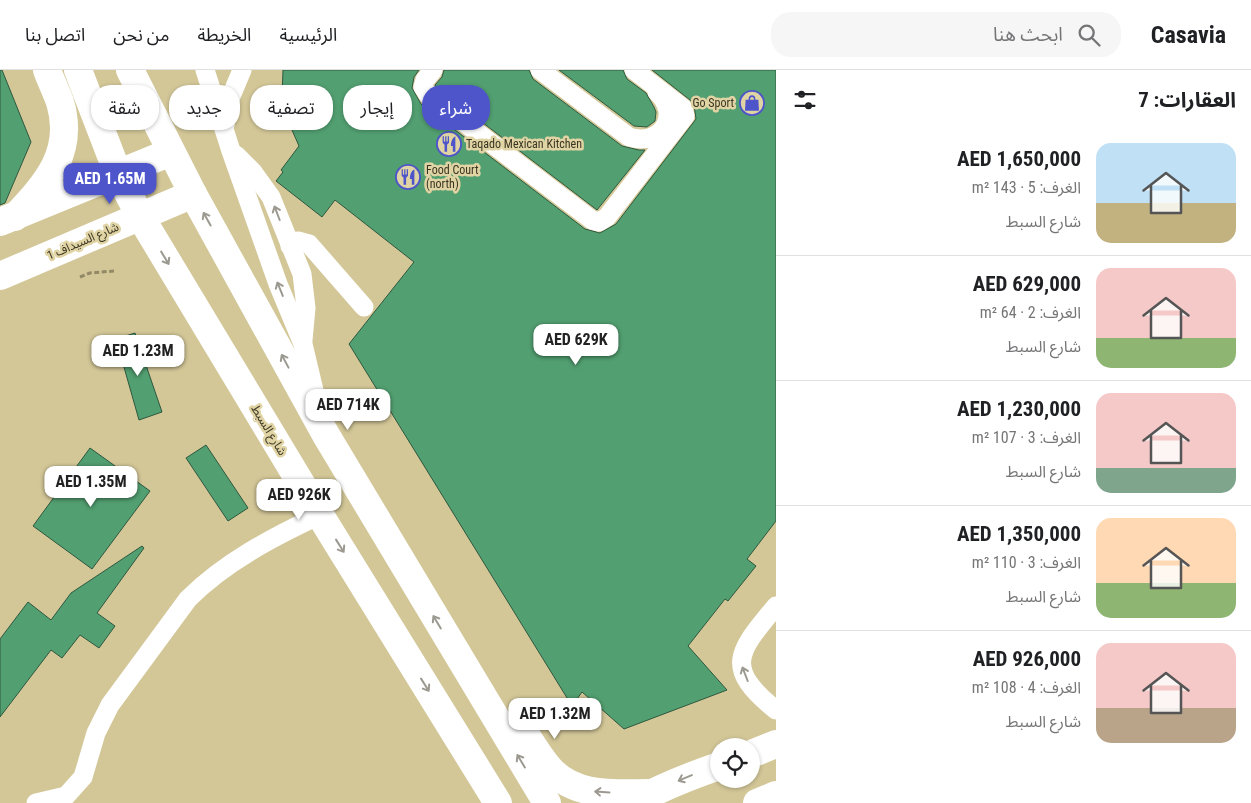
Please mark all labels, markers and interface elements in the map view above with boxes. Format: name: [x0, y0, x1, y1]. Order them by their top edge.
search box: [771, 12, 1121, 57]
icon: search: [1075, 21, 1103, 49]
text: Casavia: [1151, 21, 1226, 49]
text: ابحث هنا: [993, 23, 1063, 46]
text: اتصل بنا: [25, 24, 85, 45]
text: من نحن: [113, 24, 169, 45]
text: الخريطة: [197, 24, 251, 45]
text: الرئيسية: [279, 24, 337, 45]
chip: شقة: [91, 85, 159, 130]
chip: جديد: [169, 85, 240, 130]
chip: تصفية: [250, 85, 333, 130]
chip: إيجار: [343, 85, 412, 130]
chip: شراء: [422, 85, 490, 130]
icon: filters: [791, 86, 819, 114]
text: العقارات: 7: [1138, 88, 1236, 112]
shop icon: Go Sport: [739, 90, 765, 116]
place label: Go Sport: [692, 96, 734, 110]
restaurant icon: Taqado Mexican Kitchen: [436, 131, 462, 157]
place label: Taqado Mexican Kitchen: [466, 137, 582, 151]
text: AED 1,650,000: [957, 147, 1081, 171]
pin: AED 1.65M: [53, 162, 167, 205]
place label: Food Court (north): [426, 163, 479, 191]
icon: home: [1136, 163, 1196, 223]
restaurant icon: Food Court (north): [395, 164, 421, 190]
text: AED 1.65M: [74, 169, 146, 188]
text: الغرف: 5 · 143 m²: [972, 178, 1081, 197]
one-way arrow: [272, 206, 281, 221]
one-way arrow: [201, 212, 211, 226]
text: شارع السبط: [1006, 212, 1081, 231]
street label: شارع السيداف 1: [45, 220, 122, 264]
one-way arrow: [160, 250, 170, 264]
text: AED 629,000: [973, 272, 1081, 296]
one-way arrow: [275, 282, 285, 297]
icon: home: [1136, 288, 1196, 348]
text: الغرف: 2 · 64 m²: [980, 303, 1081, 322]
pin: AED 629K: [524, 324, 628, 366]
text: AED 629K: [544, 330, 608, 349]
pin: AED 1.23M: [81, 334, 195, 377]
text: شارع السبط: [1006, 337, 1081, 356]
text: AED 1.23M: [102, 341, 174, 360]
one-way arrow: [280, 354, 290, 368]
pin: AED 714K: [296, 388, 400, 431]
text: AED 714K: [316, 395, 380, 414]
text: AED 1,230,000: [957, 397, 1081, 421]
street label: شارع السبط: [247, 402, 290, 459]
icon: home: [1136, 413, 1196, 473]
text: الغرف: 3 · 107 m²: [972, 428, 1081, 447]
text: شارع السبط: [1006, 462, 1081, 481]
pin: AED 1.35M: [34, 466, 148, 508]
text: AED 1.35M: [55, 472, 127, 491]
pin: AED 926K: [247, 478, 351, 521]
text: AED 926K: [267, 485, 331, 504]
text: AED 1,350,000: [957, 522, 1081, 546]
icon: home: [1136, 538, 1196, 598]
one-way arrow: [335, 539, 345, 553]
text: الغرف: 3 · 110 m²: [972, 553, 1081, 572]
text: شارع السبط: [1006, 587, 1081, 606]
one-way arrow: [432, 616, 442, 630]
text: AED 926,000: [973, 647, 1081, 671]
icon: home: [1136, 663, 1196, 723]
one-way arrow: [739, 667, 749, 682]
one-way arrow: [420, 677, 430, 691]
text: الغرف: 4 · 108 m²: [972, 678, 1081, 697]
pin: AED 1.32M: [498, 698, 612, 740]
text: AED 1.32M: [519, 704, 591, 723]
text: شارع السبط: [1006, 712, 1081, 731]
map controls: [710, 738, 760, 788]
button: locate: [710, 738, 760, 788]
one-way arrow: [516, 755, 526, 769]
one-way arrow: [678, 774, 693, 784]
one-way arrow: [595, 788, 611, 797]

